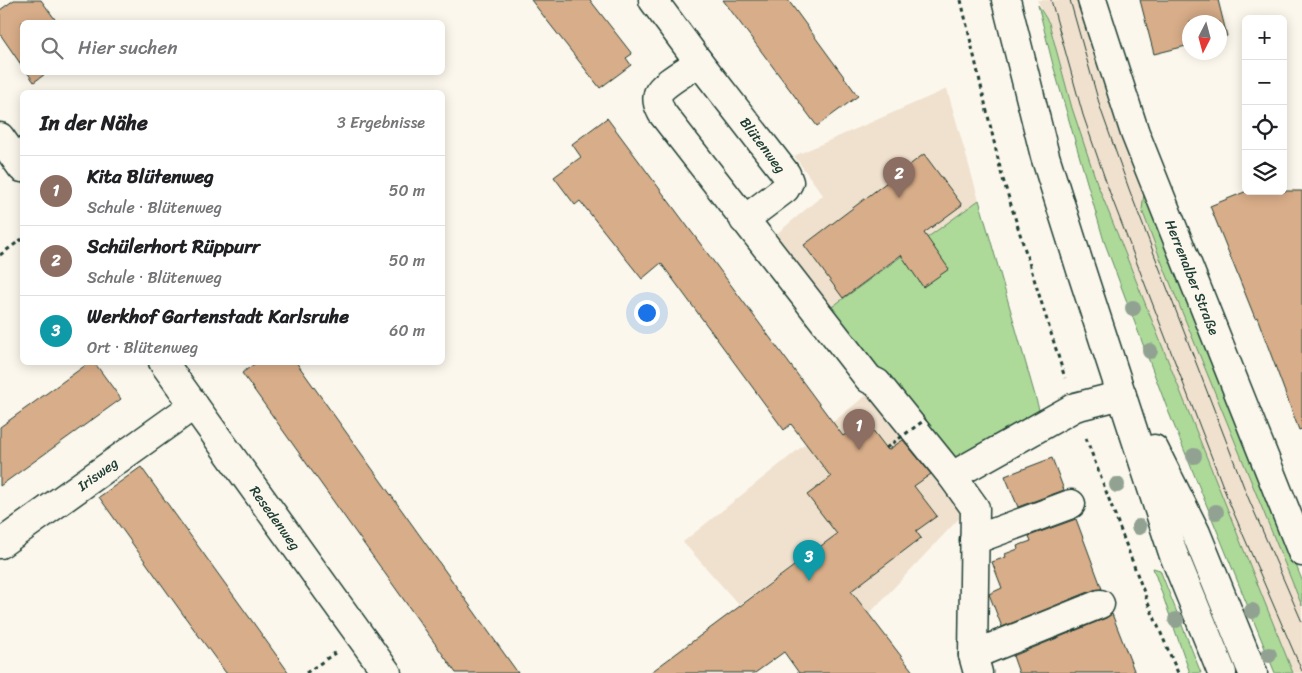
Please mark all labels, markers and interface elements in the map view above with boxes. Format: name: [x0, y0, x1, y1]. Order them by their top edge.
north arrow: [1182, 15, 1227, 60]
map controls: [1242, 15, 1287, 195]
button: +: [1242, 15, 1287, 60]
search box: [20, 20, 445, 75]
text: Hier suchen: [78, 31, 178, 64]
icon: search: [38, 34, 66, 62]
button: −: [1242, 60, 1287, 105]
text: In der Nähe: [40, 104, 148, 142]
button: locate: [1242, 105, 1287, 150]
text: 3 Ergebnisse: [337, 108, 425, 137]
street label: Blütenweg: [733, 112, 792, 179]
button: layers: [1242, 150, 1287, 195]
pin: 2: [883, 157, 915, 198]
text: Kita Blütenweg: [87, 160, 214, 193]
text: 1: [53, 176, 59, 205]
text: 50 m: [389, 176, 425, 205]
text: Schule · Blütenweg: [87, 193, 222, 222]
street label: Herrenalber Straße: [1158, 216, 1226, 339]
text: Schülerhort Rüppurr: [87, 230, 260, 263]
text: 2: [51, 246, 61, 275]
text: 50 m: [389, 246, 425, 275]
text: Schule · Blütenweg: [87, 263, 222, 292]
text: Werkhof Gartenstadt Karlsruhe: [87, 300, 349, 333]
your location: [634, 300, 660, 326]
text: 3: [52, 316, 60, 345]
text: 60 m: [389, 316, 425, 345]
text: Ort · Blütenweg: [87, 333, 198, 362]
pin: 1: [843, 409, 875, 450]
street label: Irisweg: [71, 451, 124, 499]
street label: Resedenweg: [243, 480, 307, 556]
pin: 3: [793, 540, 825, 581]

